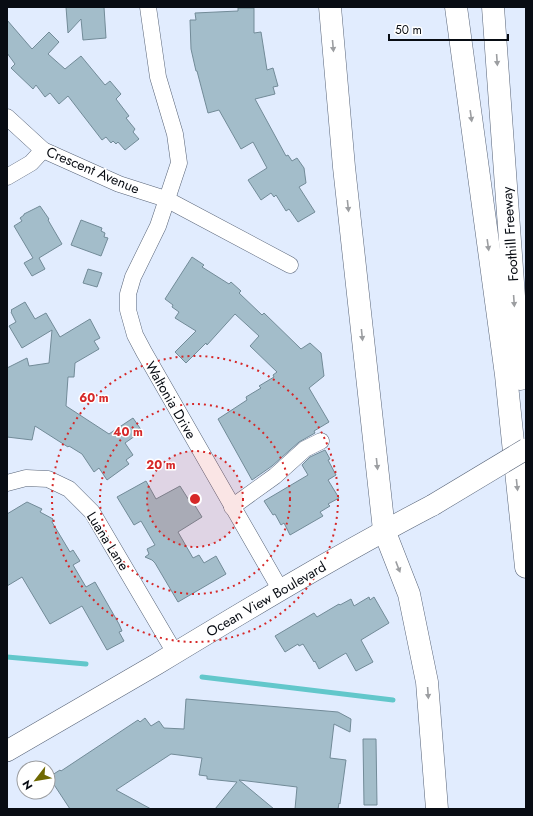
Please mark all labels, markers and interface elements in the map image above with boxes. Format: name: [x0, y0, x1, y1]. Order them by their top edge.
scale bar: [389, 16, 508, 42]
text: 50 m: [395, 21, 422, 39]
one-way arrow: [330, 40, 336, 52]
one-way arrow: [494, 54, 501, 66]
one-way arrow: [468, 110, 474, 122]
street label: Crescent Avenue: [43, 141, 143, 199]
street label: Foothill Freeway: [497, 185, 523, 282]
one-way arrow: [345, 200, 351, 212]
one-way arrow: [485, 239, 491, 251]
one-way arrow: [511, 295, 518, 307]
one-way arrow: [359, 329, 366, 341]
street label: Waltonia Drive: [141, 358, 201, 442]
text: 60 m: [79, 389, 109, 407]
text: 40 m: [113, 423, 143, 441]
text: 20 m: [146, 456, 176, 474]
one-way arrow: [374, 458, 380, 470]
one-way arrow: [514, 479, 521, 491]
centre of rings: [188, 492, 202, 506]
street label: Luana Lane: [82, 508, 134, 574]
street label: Ocean View Boulevard: [202, 556, 330, 642]
one-way arrow: [396, 561, 402, 573]
one-way arrow: [424, 687, 431, 699]
north arrow: [16, 760, 56, 800]
text: N: [18, 777, 37, 793]

